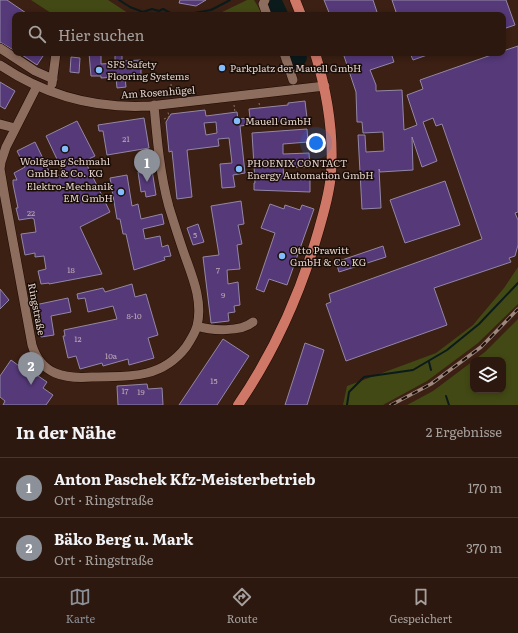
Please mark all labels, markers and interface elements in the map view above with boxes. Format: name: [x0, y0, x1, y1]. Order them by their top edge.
search box: [12, 12, 506, 56]
icon: search: [26, 23, 48, 45]
text: Hier suchen: [58, 23, 144, 46]
place label: SFS Safety Flooring Systems: [107, 56, 189, 83]
place label: Parkplatz der Mauell GmbH: [230, 60, 362, 75]
marker: Parkplatz der Mauell GmbH: [217, 63, 227, 73]
marker: SFS Safety Flooring Systems: [94, 65, 104, 75]
street label: Am Rosenhügel: [120, 81, 196, 102]
place label: Mauell GmbH: [245, 113, 311, 128]
marker: Mauell GmbH: [232, 116, 242, 126]
house number: 21: [122, 133, 130, 144]
your location: [306, 133, 326, 153]
marker: Wolfgang Schmahl GmbH & Co. KG: [60, 144, 70, 154]
pin: 1: [134, 149, 160, 182]
place label: Wolfgang Schmahl GmbH & Co. KG: [20, 153, 111, 180]
place label: PHOENIX CONTACT Energy Automation GmbH: [247, 155, 374, 182]
marker: PHOENIX CONTACT Energy Automation GmbH: [234, 164, 244, 174]
place label: Elektro-Mechanik EM GmbH: [27, 178, 114, 205]
marker: Elektro-Mechanik EM GmbH: [116, 187, 126, 197]
house number: 22: [27, 207, 35, 218]
house number: 5: [193, 229, 197, 240]
place label: Otto Prawitt GmbH & Co. KG: [290, 242, 367, 269]
marker: Otto Prawitt GmbH & Co. KG: [277, 251, 287, 261]
house number: 18: [67, 264, 75, 275]
house number: 7: [216, 264, 220, 275]
street label: Ringstraße: [25, 281, 50, 336]
house number: 9: [221, 289, 225, 300]
house number: 8-10: [126, 310, 142, 321]
house number: 12: [74, 333, 82, 344]
house number: 10a: [105, 350, 118, 361]
pin: 2: [18, 352, 44, 385]
map controls: [470, 357, 506, 393]
button: layers: [470, 357, 506, 393]
house number: 15: [210, 375, 218, 386]
house number: 17: [121, 385, 129, 396]
house number: 19: [137, 386, 145, 397]
text: In der Nähe: [16, 419, 116, 444]
text: 2 Ergebnisse: [426, 422, 502, 441]
text: Anton Paschek Kfz-Meisterbetrieb: [54, 467, 316, 490]
text: 1: [26, 478, 32, 497]
text: 170 m: [468, 478, 502, 497]
text: Ort · Ringstraße: [54, 490, 154, 509]
text: Bäko Berg u. Mark: [54, 527, 193, 550]
text: 2: [26, 538, 32, 557]
text: 370 m: [466, 538, 502, 557]
text: Ort · Ringstraße: [54, 550, 154, 569]
tab: Karte: [66, 586, 95, 626]
tab: Route: [227, 586, 258, 626]
tab: Gespeichert: [389, 586, 452, 626]

